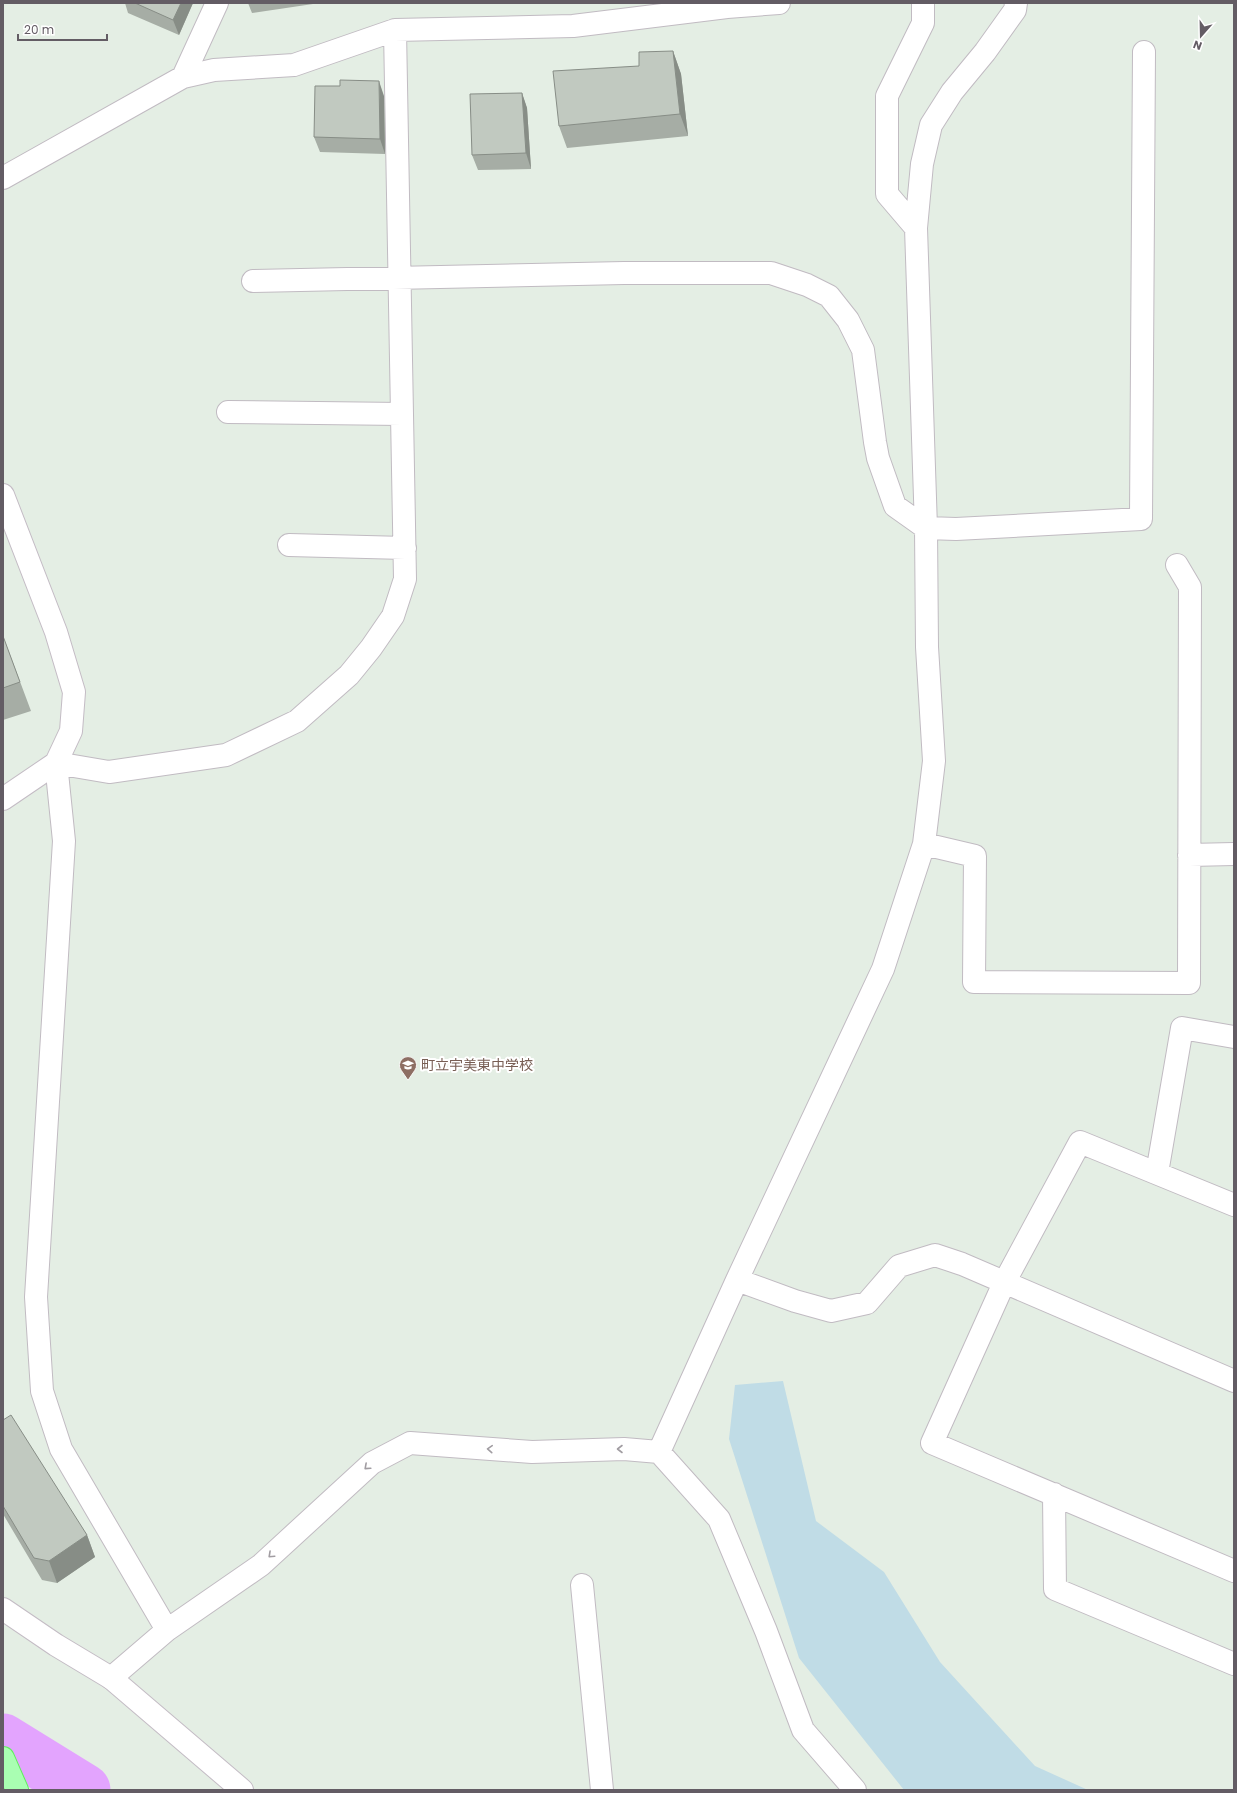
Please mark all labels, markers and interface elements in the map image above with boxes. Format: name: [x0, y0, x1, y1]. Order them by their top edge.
scale bar: [18, 16, 107, 42]
north arrow: [1181, 16, 1221, 56]
text: 20 m: [24, 21, 54, 38]
text: N: [1191, 36, 1204, 54]
school or university icon: 町立宇美東中学校: [398, 1055, 418, 1080]
place label: 町立宇美東中学校: [421, 1055, 533, 1075]
one-way arrow: [487, 1444, 493, 1453]
one-way arrow: [617, 1445, 623, 1453]
one-way arrow: [364, 1462, 372, 1470]
one-way arrow: [268, 1550, 276, 1558]

